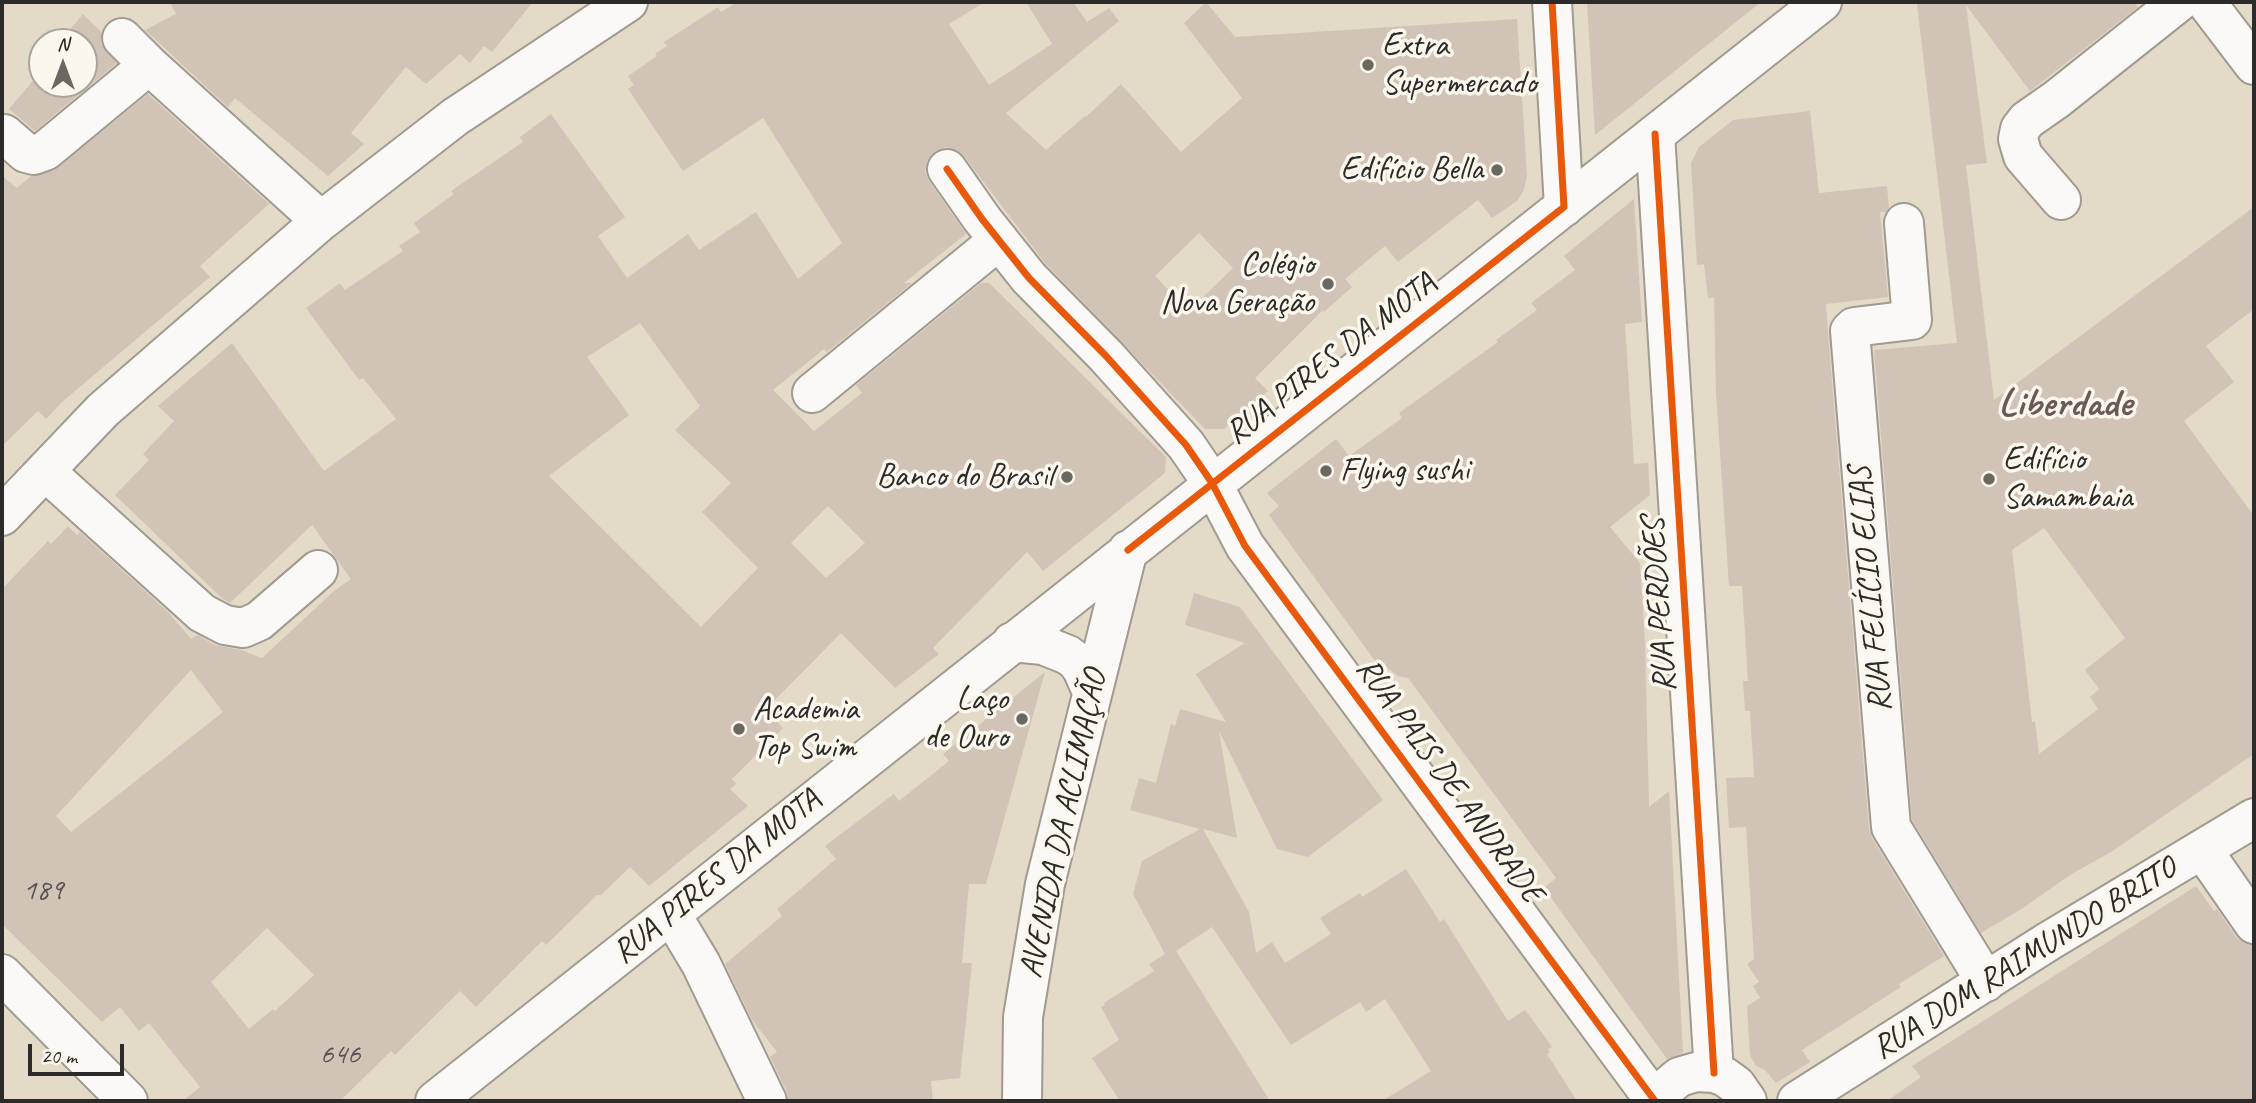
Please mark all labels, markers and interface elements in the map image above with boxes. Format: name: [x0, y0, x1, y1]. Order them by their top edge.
place label: Extra Supermercado: [1382, 26, 1536, 104]
north arrow: [28, 28, 98, 98]
text: N: [57, 32, 69, 56]
marker: Extra Supermercado: [1360, 57, 1376, 73]
place label: Edifício Bella: [1341, 150, 1483, 190]
marker: Edifício Bella: [1489, 162, 1505, 178]
place label: Colégio Nova Geração: [1161, 245, 1314, 323]
street label: RUA PIRES DA MOTA: [1218, 265, 1444, 453]
marker: Colégio Nova Geração: [1320, 276, 1336, 292]
district label: Liberdade: [1998, 381, 2132, 429]
place label: Edifício Samambaia: [2003, 440, 2132, 518]
place label: Flying sushi: [1340, 451, 1469, 491]
place label: Banco do Brasil: [876, 457, 1053, 497]
marker: Flying sushi: [1318, 463, 1334, 479]
street label: RUA FELÍCIO ELIAS: [1841, 464, 1901, 714]
marker: Banco do Brasil: [1059, 469, 1075, 485]
marker: Edifício Samambaia: [1981, 471, 1997, 487]
street label: RUA PERDÕES: [1634, 517, 1686, 693]
street label: RUA PAIS DE ANDRADE: [1347, 651, 1551, 911]
street label: AVENIDA DA ACLIMAÇÃO: [1012, 667, 1116, 981]
place label: Laço de Ouro: [924, 680, 1008, 758]
place label: Academia Top Swim: [753, 690, 858, 768]
marker: Laço de Ouro: [1014, 711, 1030, 727]
marker: Academia Top Swim: [731, 721, 747, 737]
street label: RUA PIRES DA MOTA: [605, 781, 829, 973]
street label: RUA DOM RAIMUNDO BRITO: [1866, 849, 2184, 1069]
house number: 189: [23, 873, 63, 909]
scale bar: [32, 1030, 128, 1074]
house number: 646: [320, 1037, 360, 1073]
text: 20 m: [41, 1043, 77, 1069]

